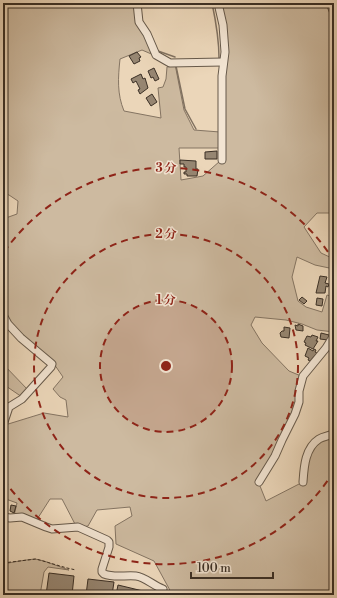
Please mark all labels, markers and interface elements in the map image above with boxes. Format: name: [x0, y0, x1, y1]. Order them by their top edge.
text: 3 分: [155, 161, 177, 176]
text: 2 分: [155, 227, 177, 242]
text: 1 分: [156, 293, 176, 308]
centre of rings: [159, 359, 173, 373]
scale bar: [191, 554, 273, 580]
text: 100 m: [197, 561, 231, 576]

